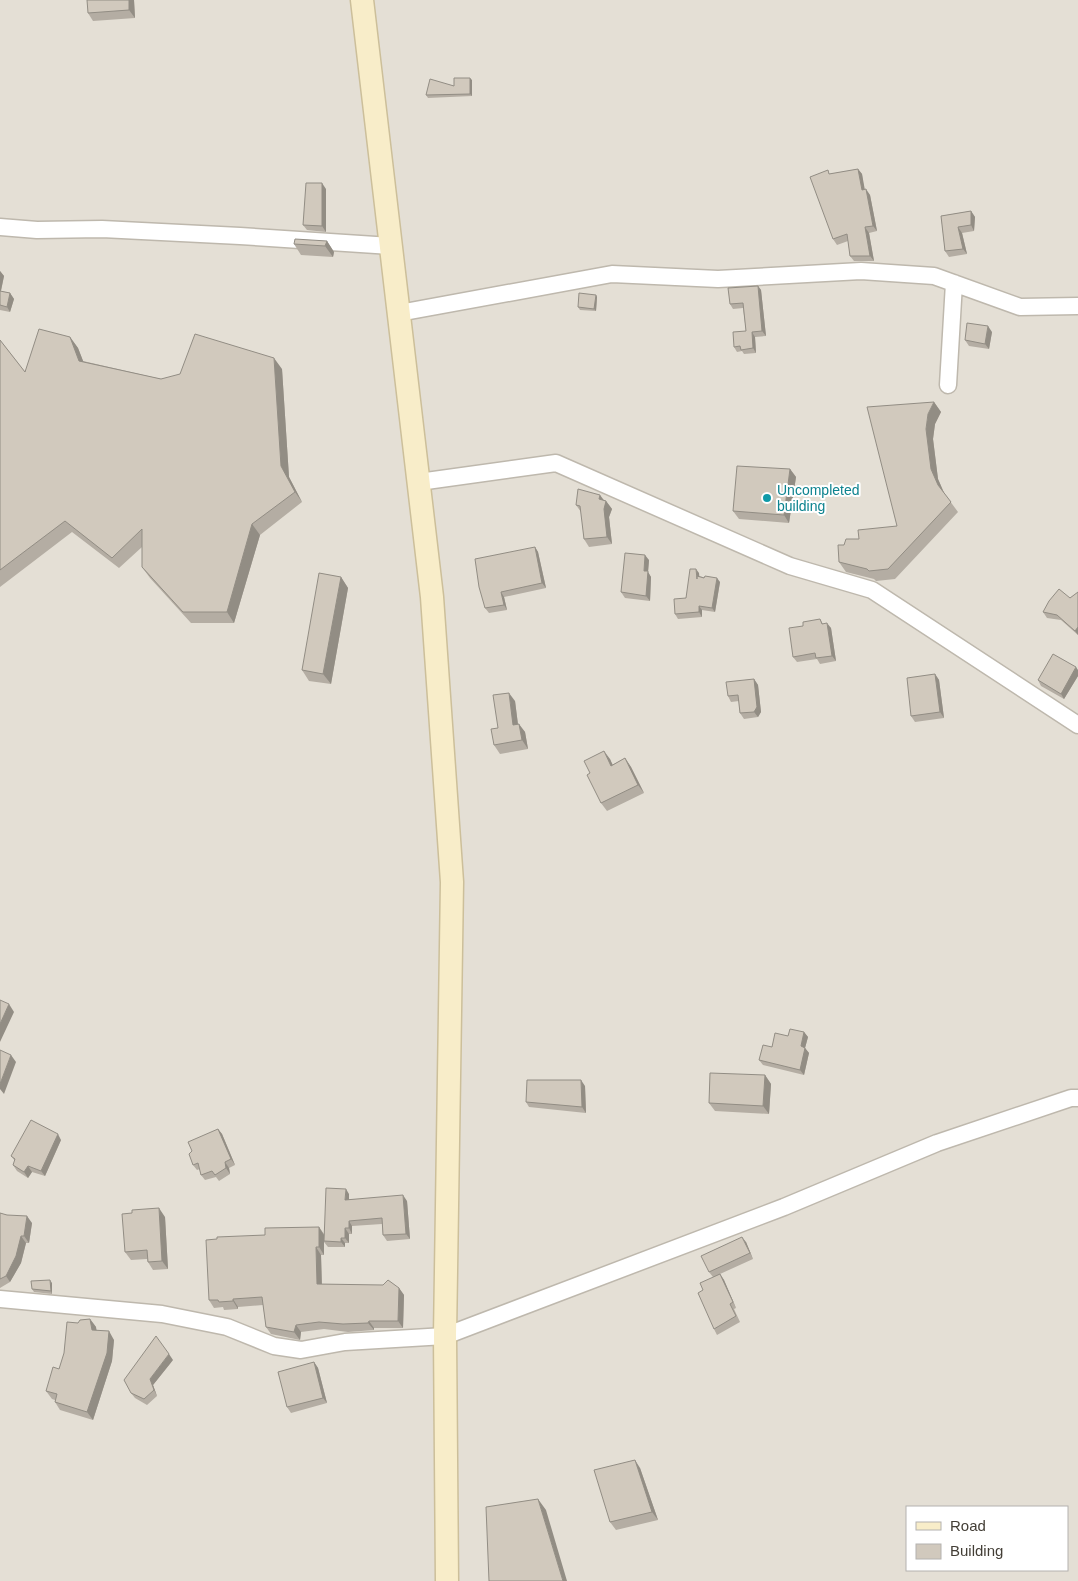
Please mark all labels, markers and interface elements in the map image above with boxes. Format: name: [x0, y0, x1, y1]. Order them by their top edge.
place label: Uncompleted building: [777, 482, 860, 514]
marker: Uncompleted building: [761, 492, 773, 504]
legend: [906, 1506, 1068, 1571]
text: Road: [950, 1517, 986, 1534]
text: Building: [950, 1542, 1003, 1559]

